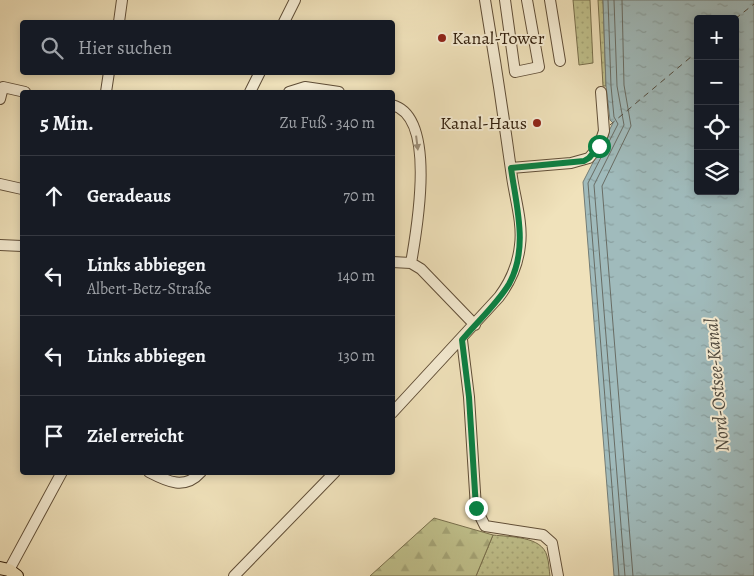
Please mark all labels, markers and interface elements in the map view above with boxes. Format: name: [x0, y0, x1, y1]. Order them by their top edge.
map controls: [694, 15, 739, 195]
button: +: [694, 15, 739, 60]
search box: [20, 20, 395, 75]
place label: Kanal-Tower: [452, 26, 545, 50]
marker: Kanal-Tower: [436, 32, 448, 44]
icon: search: [38, 34, 66, 62]
text: Hier suchen: [78, 35, 172, 61]
button: −: [694, 60, 739, 105]
button: locate: [694, 105, 739, 150]
text: 5 Min.: [40, 109, 94, 137]
place label: Kanal-Haus: [440, 111, 527, 135]
text: Zu Fuß · 340 m: [280, 112, 375, 134]
marker: Kanal-Haus: [531, 117, 543, 129]
one-way arrow: [413, 135, 421, 151]
route start: [588, 135, 611, 158]
button: layers: [694, 150, 739, 195]
icon: ahead: [40, 182, 68, 210]
text: Geradeaus: [87, 183, 171, 209]
text: 70 m: [343, 185, 375, 207]
text: Links abbiegen: [87, 252, 206, 278]
icon: left: [40, 262, 68, 290]
text: 140 m: [337, 265, 375, 287]
text: Albert-Betz-Straße: [87, 278, 211, 300]
water label: Nord-Ostsee-Kanal: [698, 317, 736, 453]
icon: left: [40, 342, 68, 370]
text: Links abbiegen: [87, 343, 206, 369]
text: 130 m: [338, 345, 375, 367]
icon: arrive: [40, 422, 68, 450]
text: Ziel erreicht: [87, 423, 184, 449]
route end: [465, 497, 488, 520]

